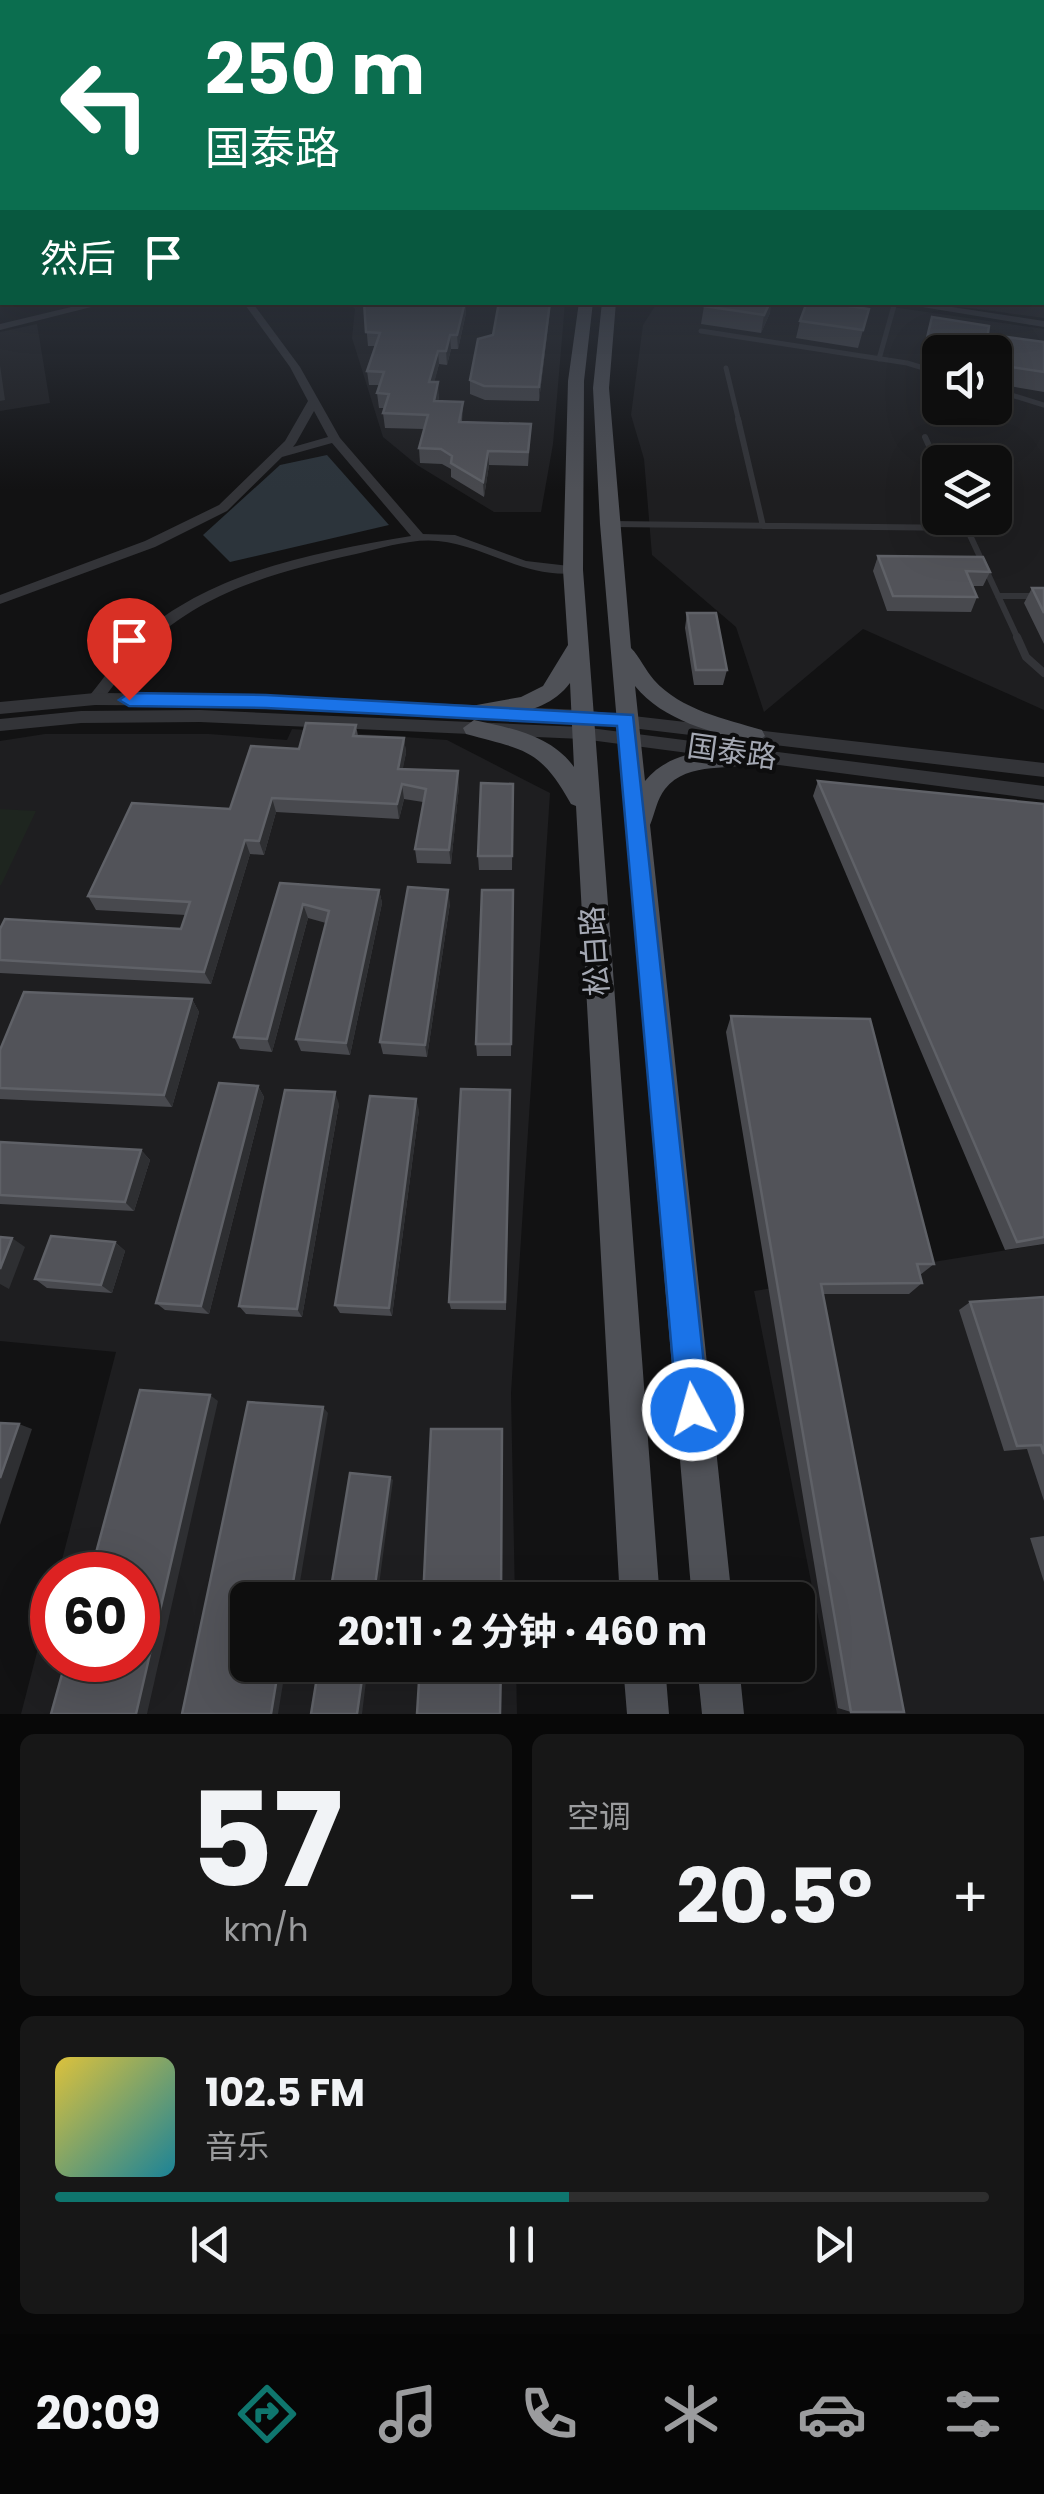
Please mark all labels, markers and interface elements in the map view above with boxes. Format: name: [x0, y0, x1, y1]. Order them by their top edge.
text: 250 m: [205, 20, 425, 119]
icon: left: [40, 40, 170, 170]
text: 国泰路: [205, 117, 340, 180]
icon: arrive: [136, 230, 191, 285]
text: 然后: [40, 232, 116, 285]
map controls: [922, 335, 1012, 535]
button: sound: [922, 335, 1012, 425]
button: layers: [922, 445, 1012, 535]
pin: [87, 598, 172, 701]
icon: arrive: [102, 613, 157, 668]
street label: 国泰路: [685, 724, 780, 779]
street label: 松白路: [570, 905, 619, 997]
position arrow: [641, 1358, 745, 1462]
speed limit sign: 60: [30, 1552, 160, 1682]
text: 20:11 · 2 分钟 · 460 m: [338, 1605, 707, 1658]
text: 57: [189, 1749, 343, 1932]
text: 空调: [567, 1794, 631, 1839]
text: 20.5°: [676, 1844, 873, 1949]
text: −: [567, 1859, 597, 1936]
text: +: [951, 1859, 989, 1936]
text: km/h: [223, 1907, 309, 1952]
text: 102.5 FM: [205, 2066, 365, 2119]
text: 音乐: [205, 2124, 269, 2169]
icon: previous: [183, 2217, 238, 2272]
icon: pause: [494, 2217, 549, 2272]
icon: next: [806, 2217, 861, 2272]
icon: directions: [232, 2379, 302, 2449]
icon: music: [373, 2379, 443, 2449]
icon: phone: [514, 2379, 584, 2449]
icon: climate: [656, 2379, 726, 2449]
icon: car: [797, 2379, 867, 2449]
icon: filters: [938, 2379, 1008, 2449]
text: 20:09: [36, 2382, 160, 2445]

